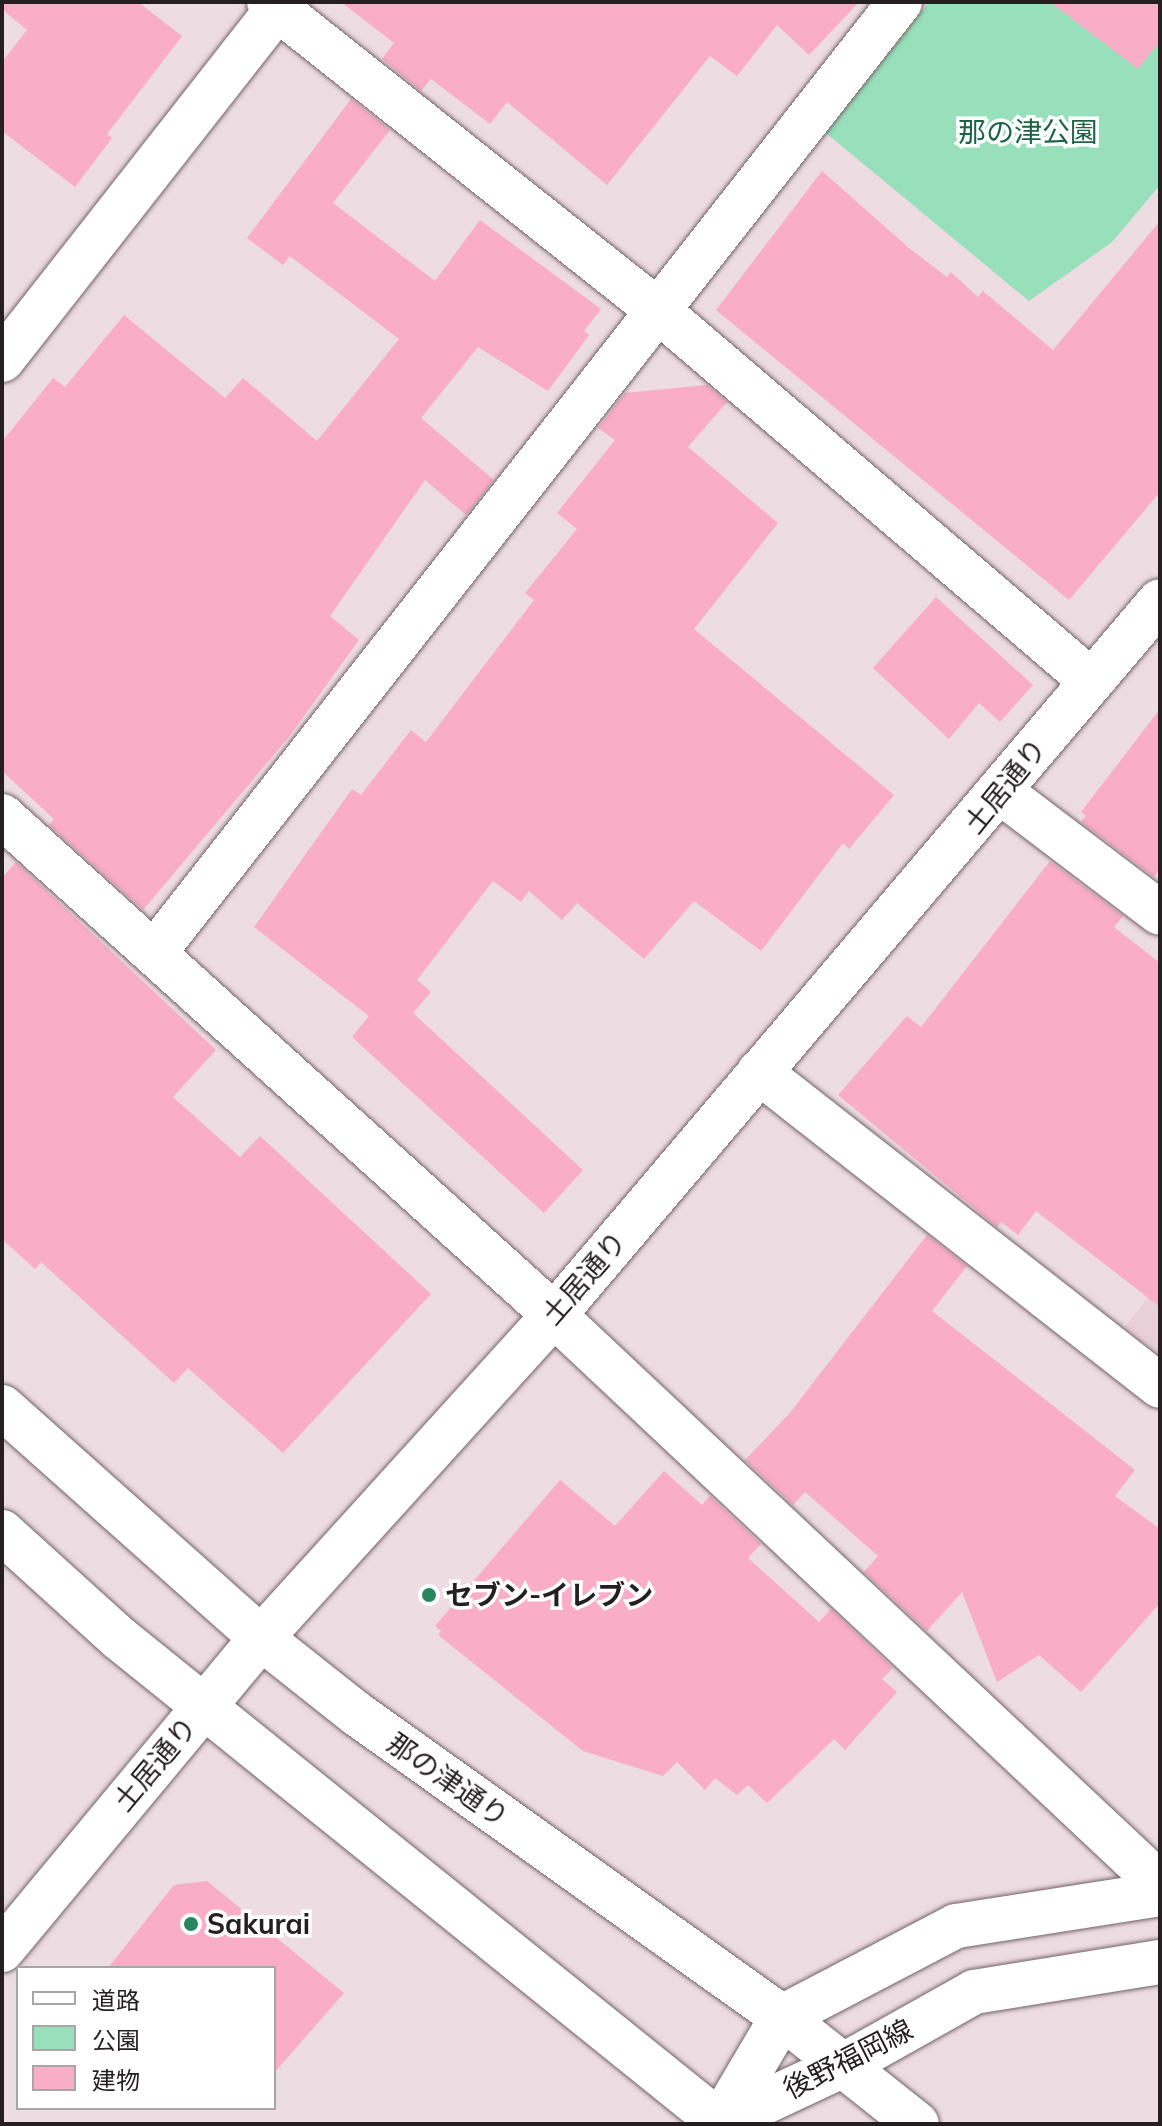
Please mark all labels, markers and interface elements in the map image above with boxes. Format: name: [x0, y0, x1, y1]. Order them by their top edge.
park label: 那の津公園: [958, 115, 1098, 149]
street label: 土居通り: [957, 732, 1053, 840]
street label: 土居通り: [535, 1225, 633, 1331]
place label: セブン-イレブン: [445, 1578, 653, 1612]
marker: セブン-イレブン: [420, 1586, 438, 1604]
street label: 土居通り: [106, 1710, 204, 1818]
street label: 那の津通り: [381, 1726, 515, 1834]
place label: Sakurai: [207, 1907, 310, 1941]
marker: Sakurai: [182, 1915, 200, 1933]
legend: [16, 1966, 276, 2110]
text: 道路: [92, 1985, 140, 2015]
street label: 後野福岡線: [778, 2012, 918, 2106]
text: 公園: [92, 2025, 140, 2055]
text: 建物: [92, 2065, 140, 2095]

